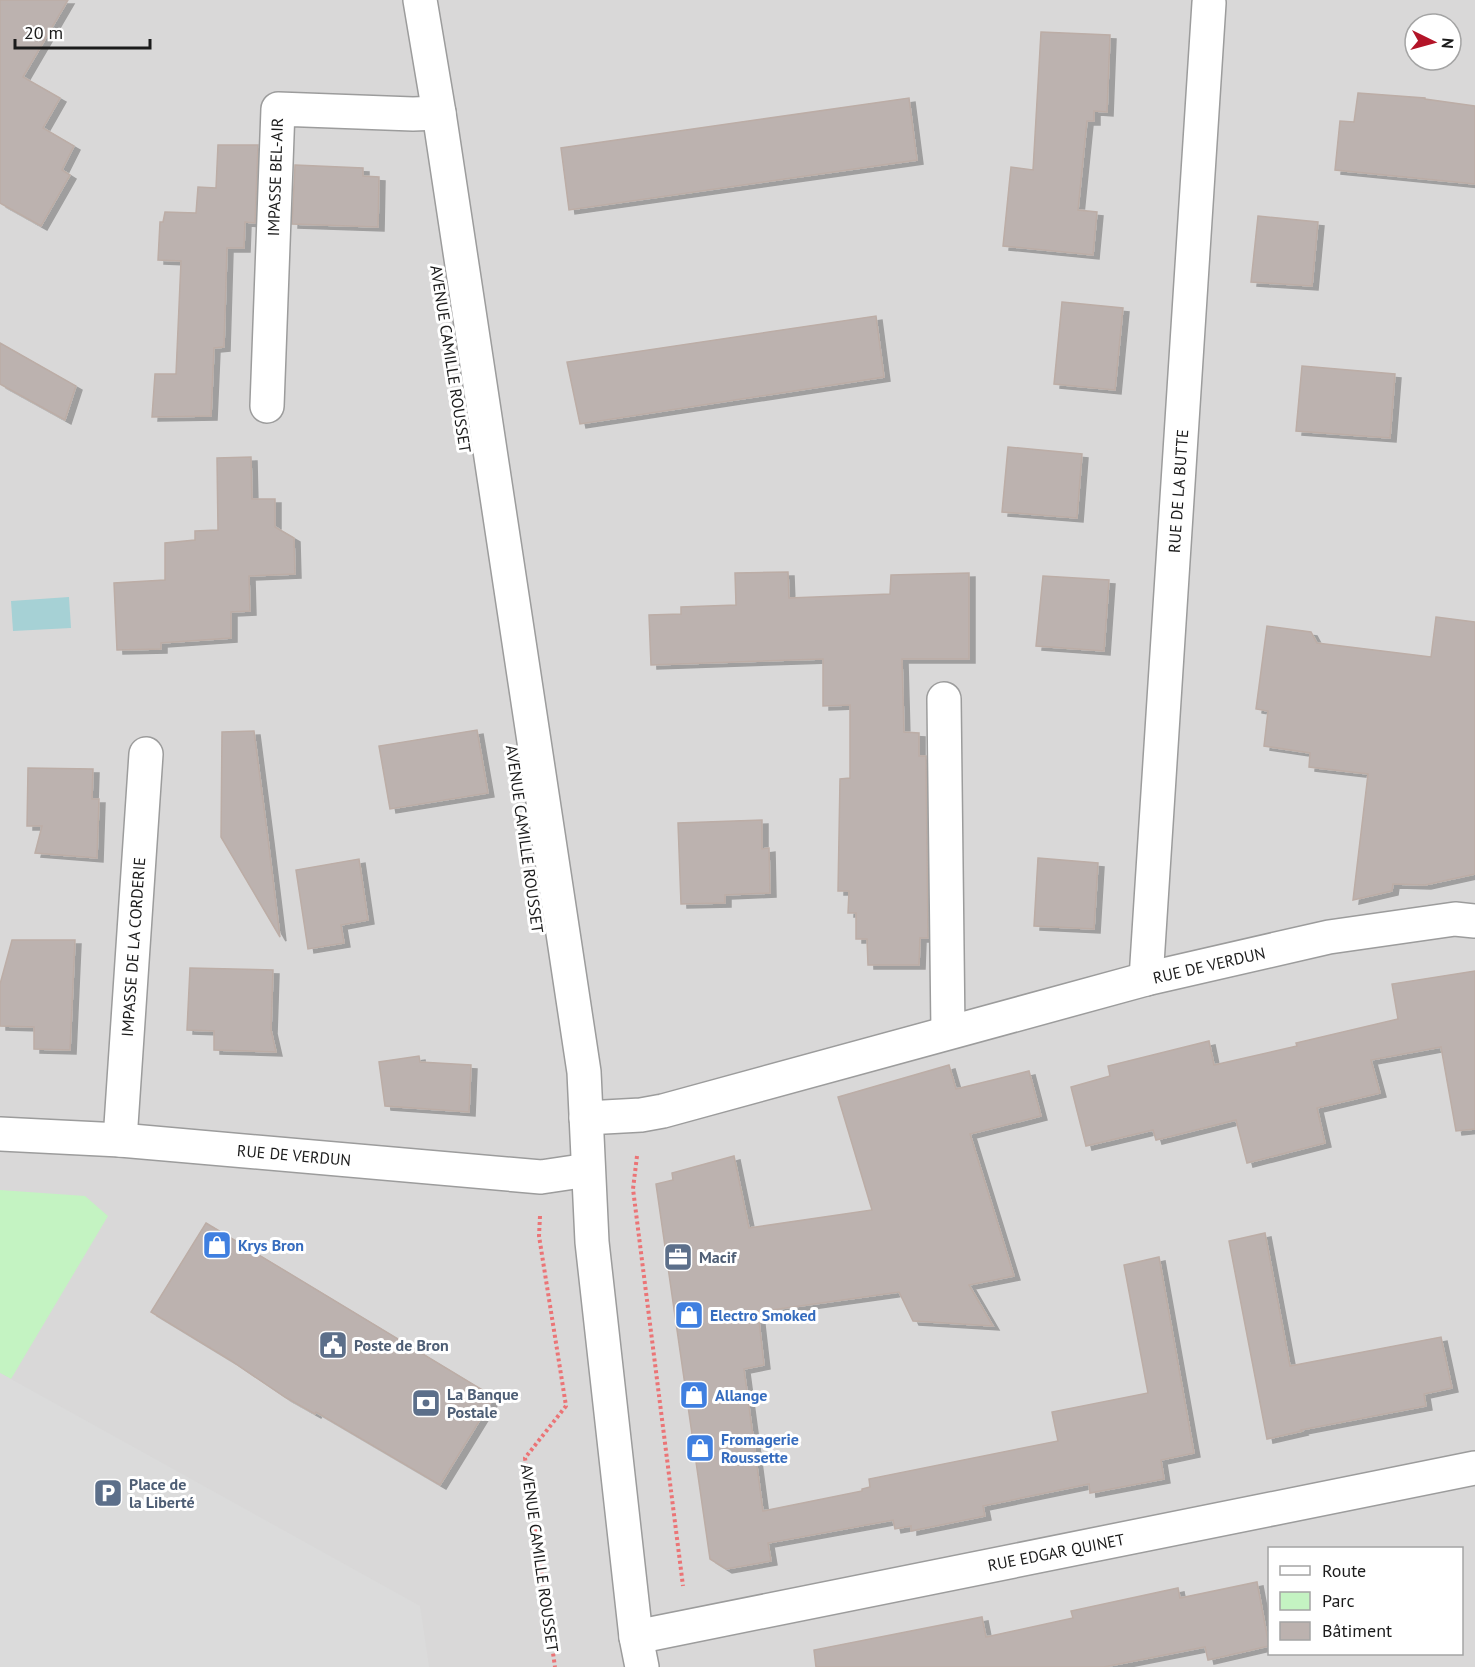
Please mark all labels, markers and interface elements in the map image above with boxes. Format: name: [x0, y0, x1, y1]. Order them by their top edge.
scale bar: [15, 12, 150, 50]
north arrow: [1403, 12, 1463, 72]
text: 20 m: [24, 21, 63, 44]
text: N: [1438, 37, 1458, 49]
street label: IMPASSE BEL-AIR: [263, 117, 287, 237]
street label: AVENUE CAMILLE ROUSSET: [426, 264, 476, 454]
street label: RUE DE LA BUTTE: [1164, 429, 1192, 553]
street label: AVENUE CAMILLE ROUSSET: [502, 744, 548, 934]
street label: IMPASSE DE LA CORDERIE: [117, 856, 149, 1038]
street label: RUE DE VERDUN: [1151, 942, 1267, 988]
street label: RUE DE VERDUN: [236, 1140, 352, 1170]
shop icon: Krys Bron: [201, 1229, 233, 1261]
place label: Krys Bron: [238, 1235, 304, 1255]
office icon: Macif: [662, 1241, 694, 1273]
place label: Macif: [699, 1247, 737, 1267]
shop icon: Electro Smoked: [673, 1299, 705, 1331]
place label: Electro Smoked: [710, 1305, 816, 1325]
public building icon: Poste de Bron: [317, 1329, 349, 1361]
place label: Poste de Bron: [354, 1335, 449, 1355]
shop icon: Allange: [678, 1379, 710, 1411]
place label: La Banque Postale: [447, 1384, 519, 1422]
place label: Allange: [715, 1385, 767, 1405]
bank icon: La Banque Postale: [410, 1387, 442, 1419]
place label: Fromagerie Roussette: [721, 1429, 799, 1467]
shop icon: Fromagerie Roussette: [684, 1432, 716, 1464]
street label: AVENUE CAMILLE ROUSSET: [517, 1463, 563, 1653]
place label: Place de la Liberté: [129, 1474, 195, 1512]
parking icon: Place de la Liberté: [92, 1477, 124, 1509]
street label: RUE EDGAR QUINET: [986, 1529, 1126, 1575]
legend: [1268, 1547, 1463, 1655]
text: Route: [1322, 1559, 1366, 1582]
text: Parc: [1322, 1589, 1355, 1612]
text: Bâtiment: [1322, 1619, 1392, 1642]

